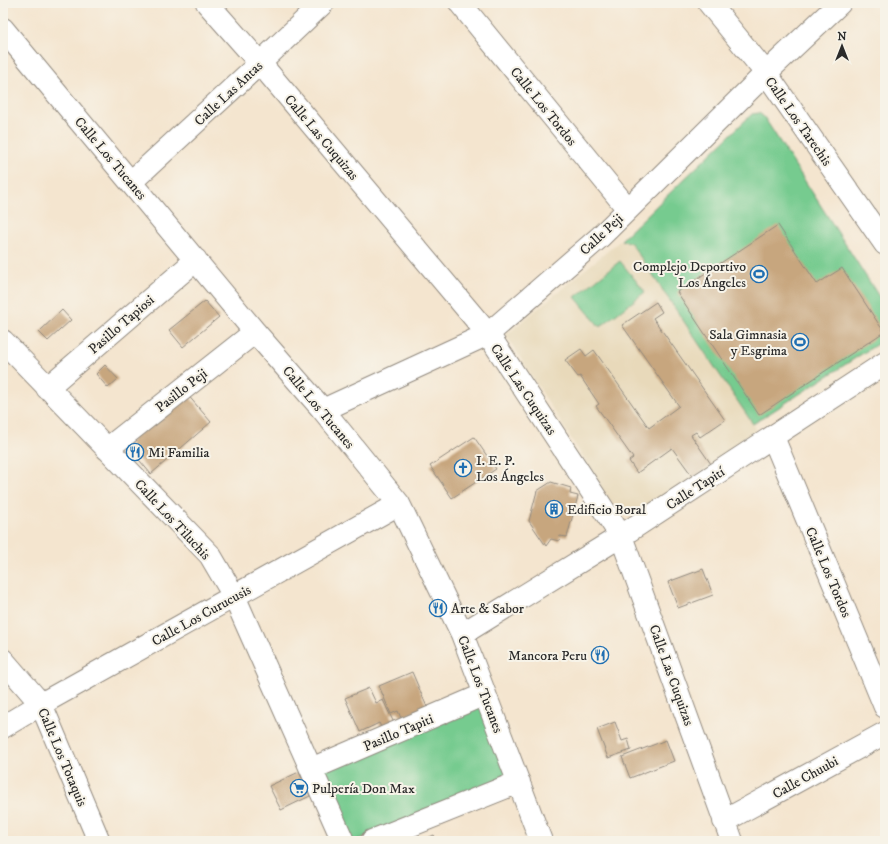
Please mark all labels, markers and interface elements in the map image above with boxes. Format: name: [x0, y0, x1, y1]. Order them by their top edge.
north arrow: [822, 26, 862, 66]
text: N: [837, 30, 847, 44]
street label: Calle Las Antas: [191, 57, 267, 130]
street label: Calle Los Tordos: [506, 63, 581, 150]
street label: Calle Los Tarechis: [761, 73, 836, 170]
street label: Calle Las Cuquizas: [280, 91, 362, 184]
street label: Calle Los Tucanes: [70, 113, 150, 204]
street label: Calle Peji: [576, 210, 628, 259]
place label: Complejo Deportivo Los Ángeles: [633, 258, 746, 292]
sports icon: Complejo Deportivo Los Ángeles: [749, 264, 769, 284]
street label: Pasillo Tapiosi: [85, 291, 159, 358]
place label: Sala Gimnasia y Esgrima: [709, 326, 787, 360]
sports icon: Sala Gimnasia y Esgrima: [790, 332, 810, 352]
street label: Calle Las Cuquizas: [486, 341, 560, 439]
street label: Calle Los Tucanes: [278, 362, 358, 453]
street label: Pasillo Peji: [152, 365, 212, 417]
restaurant icon: Mi Familia: [125, 442, 145, 462]
place label: Mi Familia: [148, 444, 209, 462]
place label: I. E. P. Los Ángeles: [476, 452, 544, 486]
church icon: I. E. P. Los Ángeles: [453, 458, 473, 478]
street label: Calle Tapití: [663, 462, 729, 514]
street label: Calle Los Tiluchis: [130, 476, 214, 564]
building icon: Edificio Boral: [544, 499, 564, 519]
place label: Edificio Boral: [567, 501, 647, 519]
street label: Calle Los Tordos: [801, 524, 855, 621]
street label: Calle Los Curucusis: [149, 581, 255, 651]
restaurant icon: Arte & Sabor: [428, 598, 448, 618]
place label: Arte & Sabor: [451, 600, 525, 618]
street label: Calle Las Cuquizas: [644, 622, 698, 729]
street label: Calle Los Tucanes: [453, 633, 507, 736]
restaurant icon: Mancora Peru: [590, 645, 610, 665]
place label: Mancora Peru: [508, 647, 587, 665]
street label: Calle Los Totaquis: [33, 705, 91, 810]
street label: Pasillo Tapiti: [361, 710, 437, 756]
street label: Calle Chuubi: [769, 752, 842, 803]
supermarket icon: Pulpería Don Max: [289, 778, 309, 798]
place label: Pulpería Don Max: [312, 780, 415, 798]

